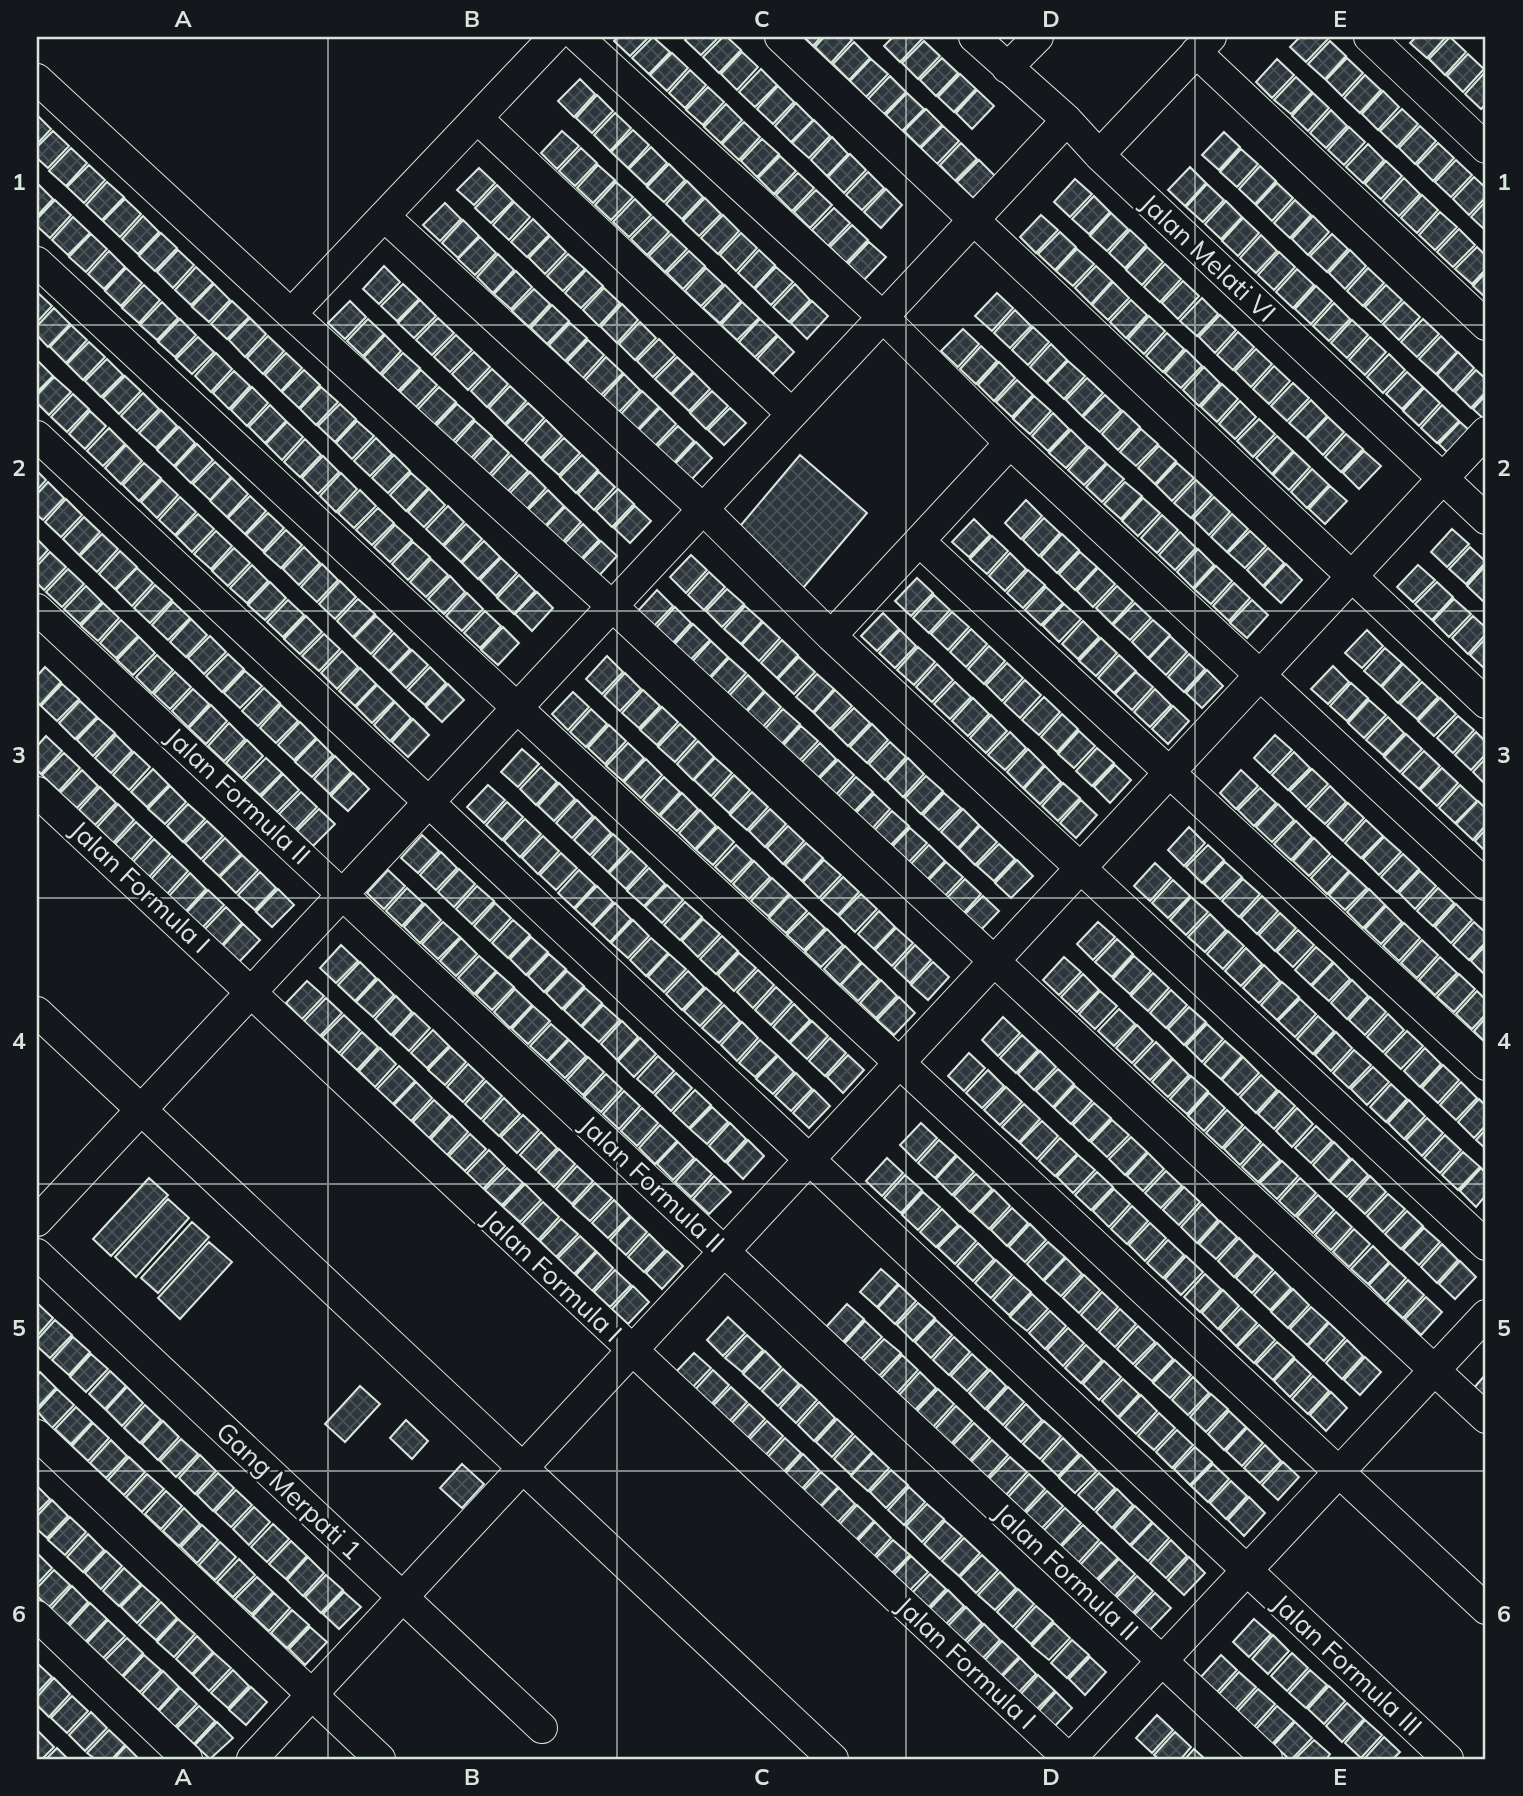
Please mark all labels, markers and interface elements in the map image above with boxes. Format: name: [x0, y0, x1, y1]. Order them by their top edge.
text: A: [174, 4, 192, 33]
text: B: [464, 4, 480, 33]
text: C: [754, 4, 770, 33]
text: D: [1042, 4, 1060, 33]
text: E: [1333, 4, 1347, 33]
text: 1: [12, 167, 26, 196]
text: 1: [1497, 167, 1511, 196]
street label: Jalan Melati VI: [1134, 187, 1283, 329]
text: 2: [12, 453, 26, 482]
text: 2: [1497, 453, 1511, 482]
street label: Jalan Formula II: [159, 720, 318, 871]
text: 3: [12, 740, 26, 769]
text: 3: [1497, 740, 1511, 769]
street label: Jalan Formula I: [63, 813, 217, 960]
text: 4: [12, 1026, 26, 1055]
text: 4: [1497, 1026, 1511, 1055]
street label: Jalan Formula II: [573, 1108, 732, 1259]
street label: Jalan Formula I: [475, 1202, 629, 1349]
text: 5: [12, 1313, 26, 1342]
text: 5: [1497, 1313, 1511, 1342]
street label: Gang Merpati 1: [210, 1415, 369, 1566]
street label: Jalan Formula II: [987, 1496, 1146, 1647]
street label: Jalan Formula III: [1266, 1587, 1429, 1743]
street label: Jalan Formula I: [889, 1589, 1043, 1736]
text: 6: [12, 1599, 26, 1628]
text: 6: [1497, 1599, 1511, 1628]
text: A: [174, 1762, 192, 1791]
text: B: [464, 1762, 480, 1791]
text: C: [754, 1762, 770, 1791]
text: D: [1042, 1762, 1060, 1791]
text: E: [1333, 1762, 1347, 1791]

